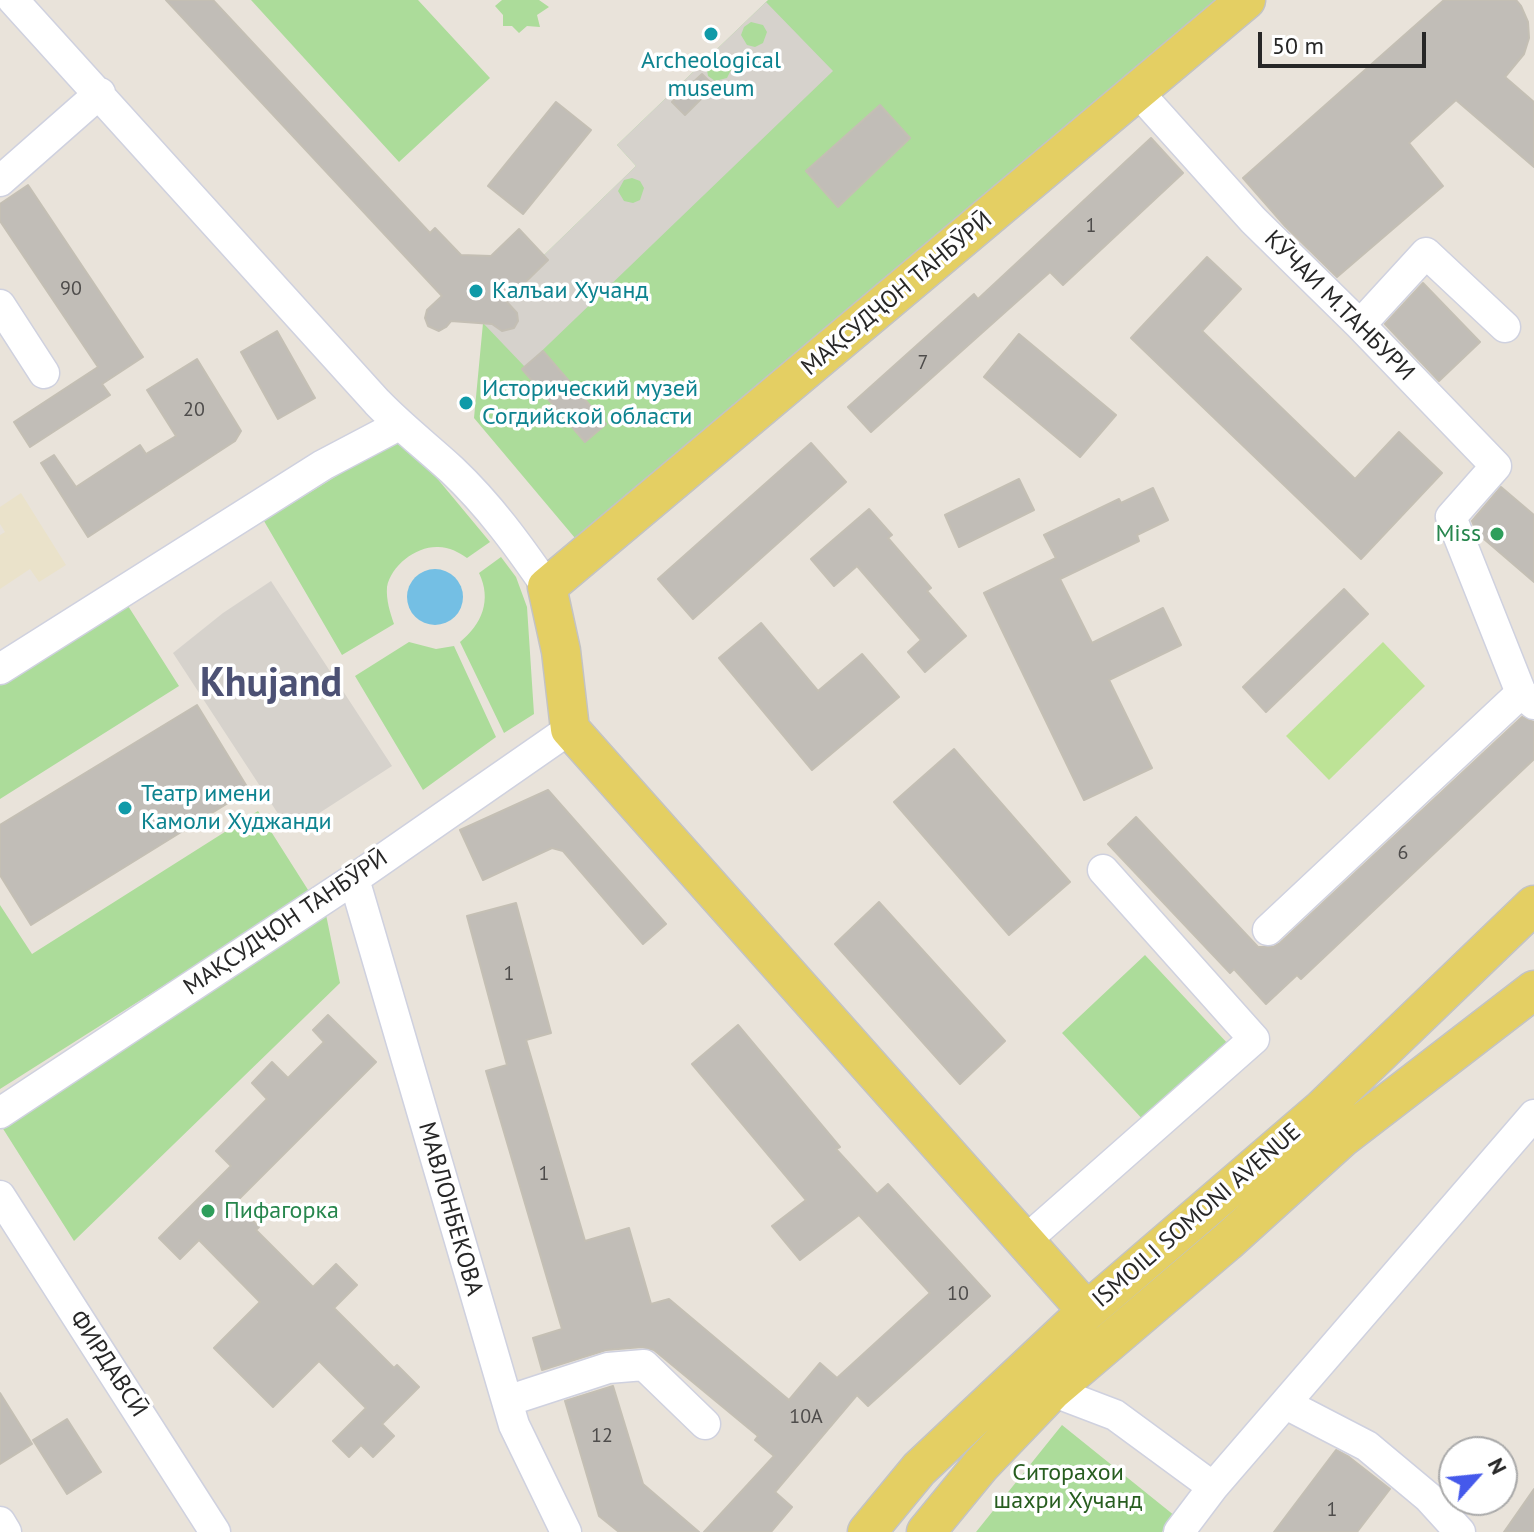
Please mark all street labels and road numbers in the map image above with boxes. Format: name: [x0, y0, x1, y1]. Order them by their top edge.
street label: МАҚСУДҶОН ТАНБӮРӢ: [796, 206, 998, 382]
street label: КӮЧАИ М.ТАНБУРИ: [1258, 225, 1420, 387]
street label: МАҚСУДҶОН ТАНБӮРӢ: [179, 844, 393, 1002]
street label: ISMOILI SOMONI AVENUE: [1087, 1118, 1307, 1314]
street label: МАВЛОНБЕКОВА: [411, 1119, 489, 1299]
street label: ФИРДАВСӢ: [63, 1305, 153, 1423]

